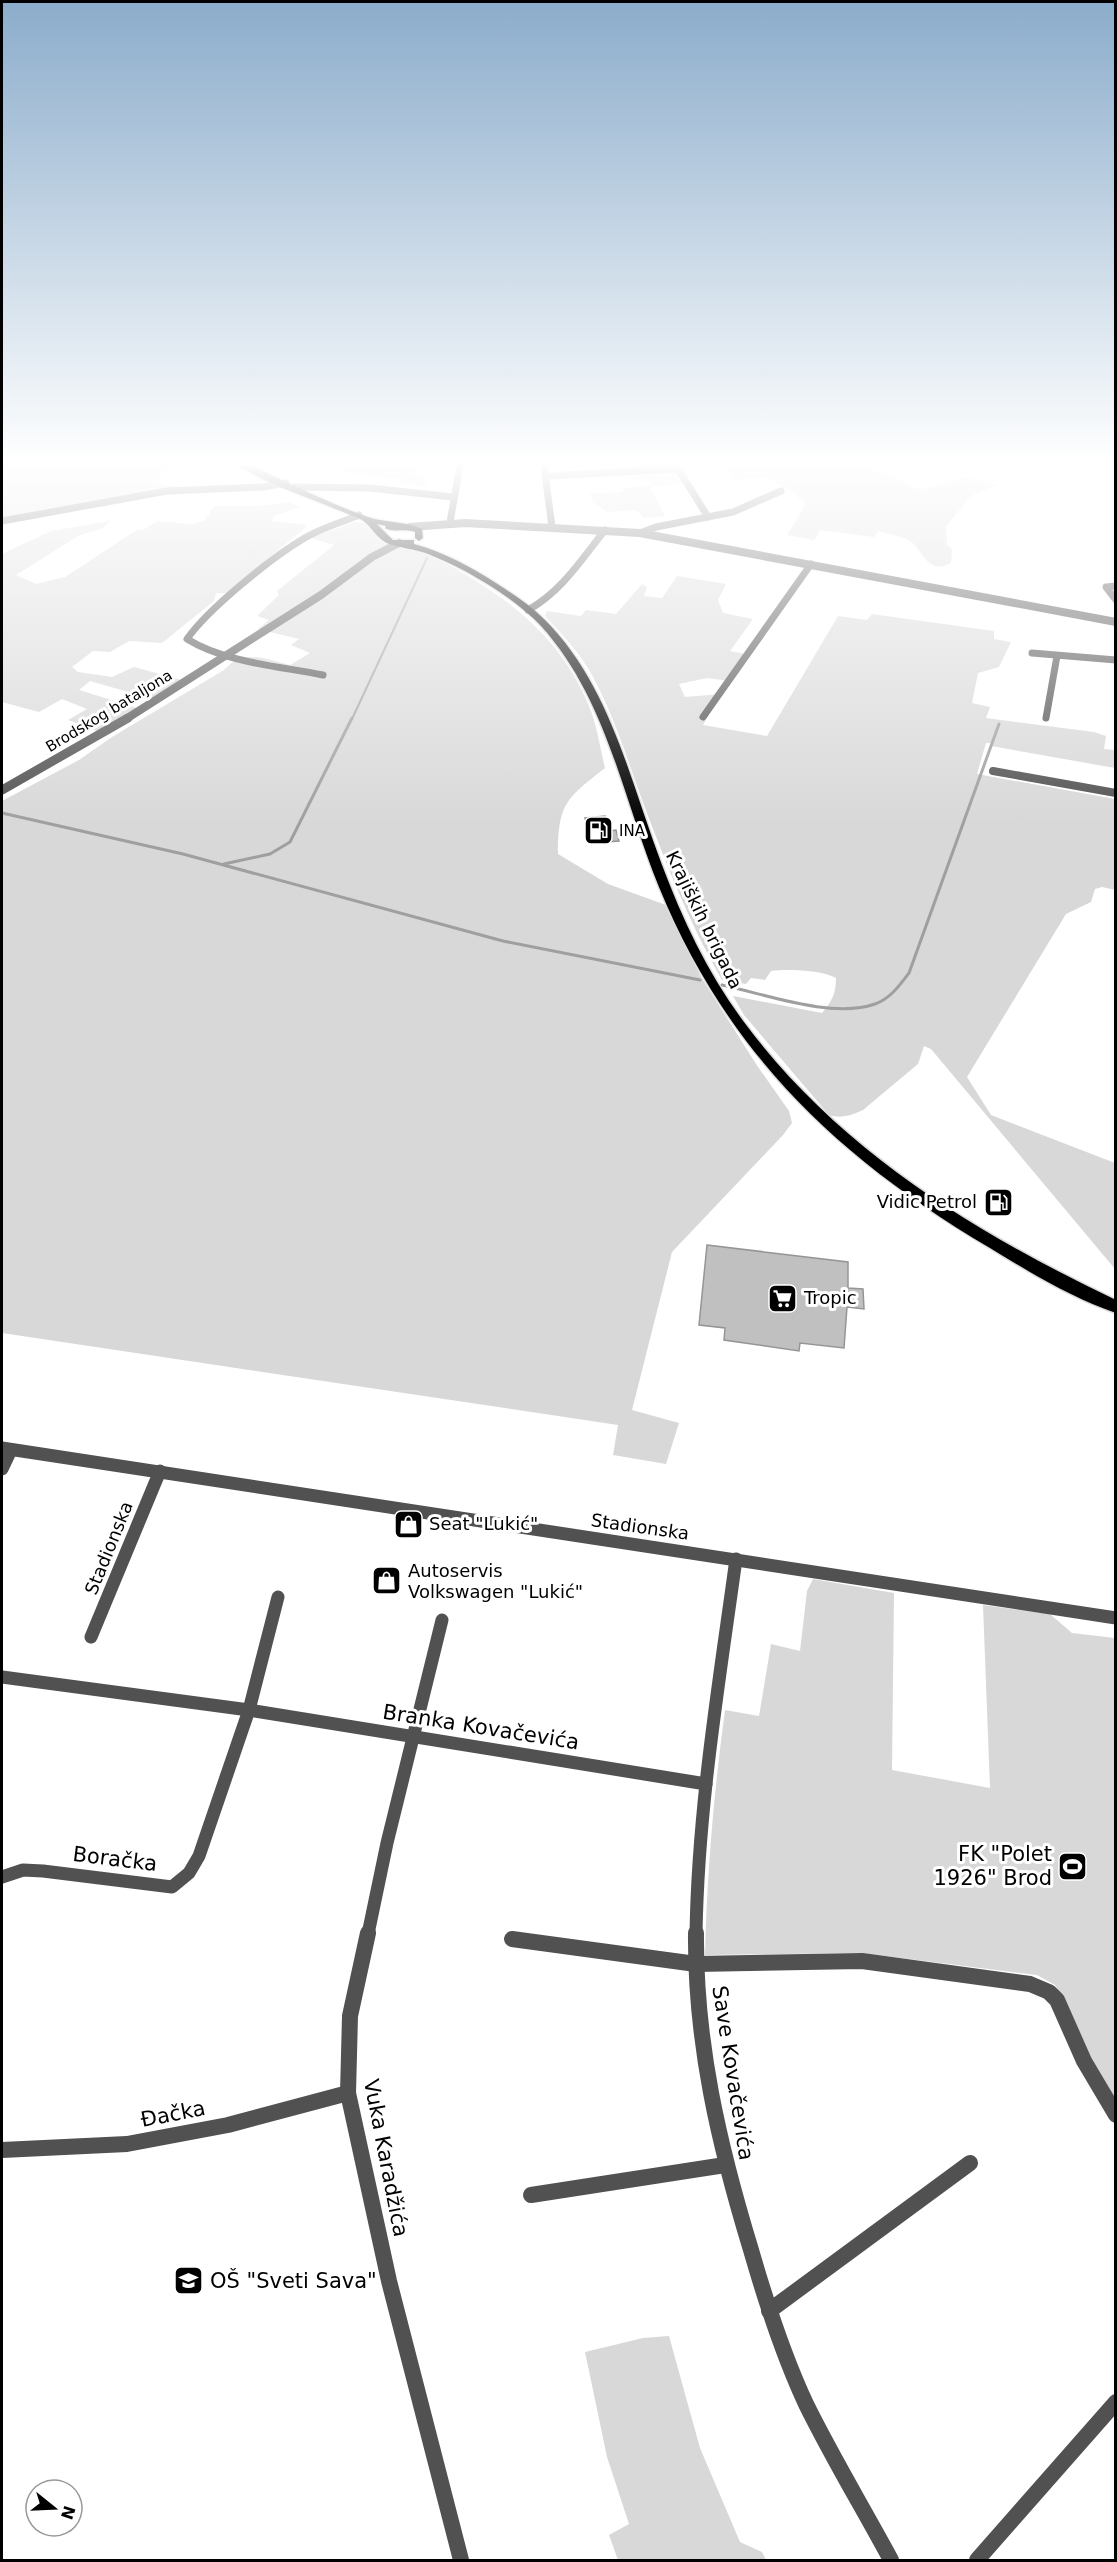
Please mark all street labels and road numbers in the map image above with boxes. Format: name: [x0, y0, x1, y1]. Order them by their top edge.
street label: Brodskog bataljona: [43, 666, 175, 756]
street label: Krajiških brigada: [662, 847, 747, 992]
street label: Stadionska: [80, 1498, 137, 1598]
street label: Stadionska: [590, 1509, 690, 1544]
street label: Branka Kovačevića: [381, 1700, 581, 1754]
street label: Boračka: [71, 1842, 159, 1876]
street label: Save Kovačevića: [707, 1984, 759, 2162]
street label: Vuka Karadžića: [359, 2077, 413, 2239]
street label: Đačka: [139, 2096, 207, 2132]

